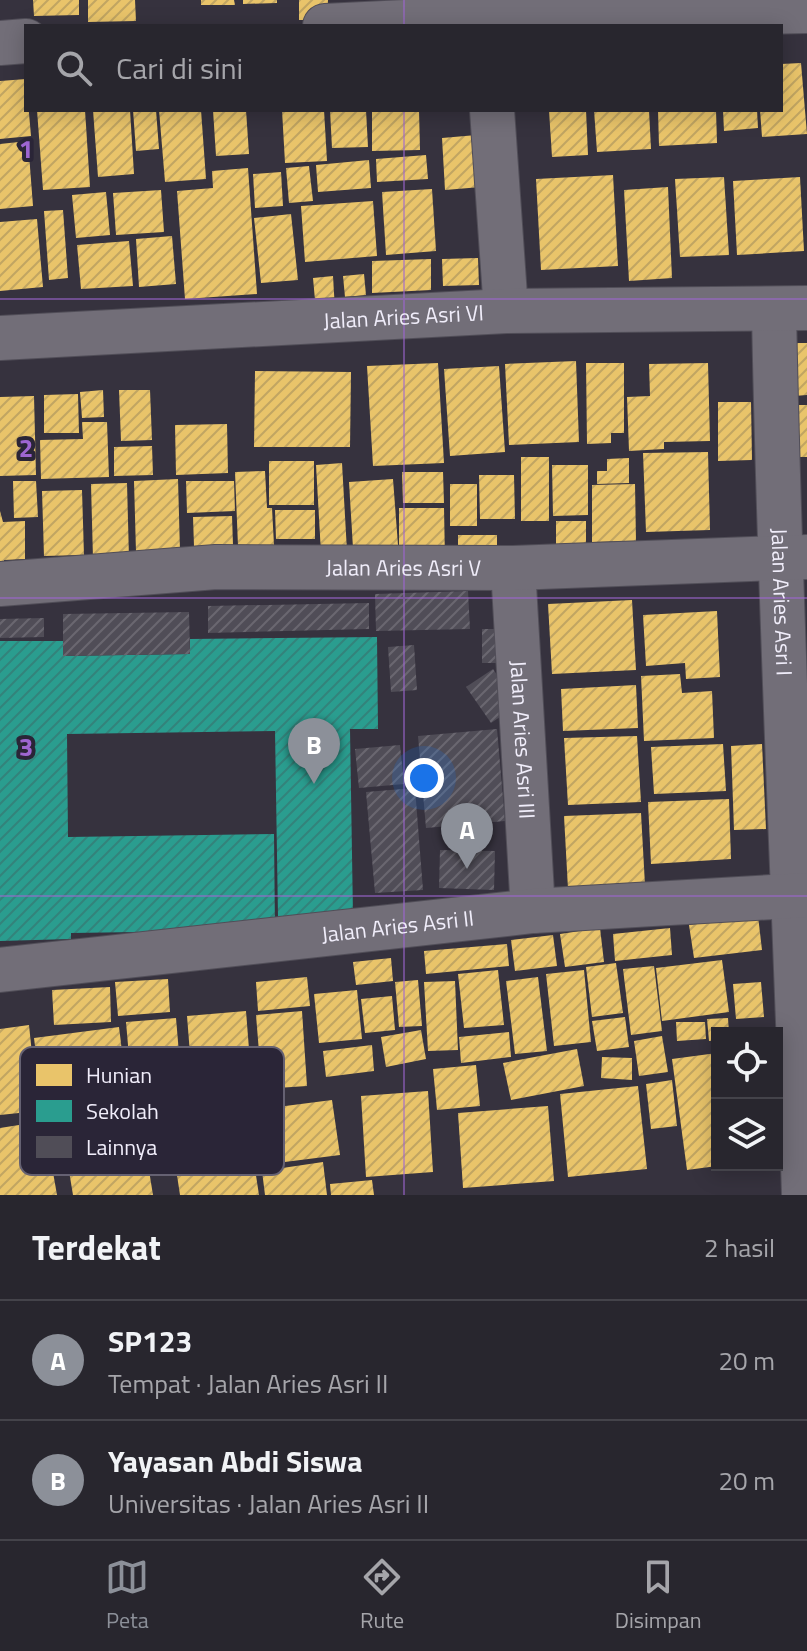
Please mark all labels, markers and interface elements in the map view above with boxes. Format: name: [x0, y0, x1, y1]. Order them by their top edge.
search box: [24, 24, 783, 112]
text: Cari di sini: [116, 45, 243, 91]
icon: search: [52, 46, 96, 90]
text: 1: [19, 129, 33, 168]
street label: Jalan Aries Asri VI: [322, 295, 485, 338]
text: 2: [19, 428, 33, 467]
street label: Jalan Aries Asri I: [762, 527, 802, 676]
street label: Jalan Aries Asri V: [326, 550, 481, 585]
street label: Jalan Aries Asri III: [501, 659, 545, 820]
pin: B: [288, 718, 340, 784]
text: 3: [19, 727, 33, 766]
your location: [404, 758, 444, 798]
pin: A: [441, 803, 493, 869]
street label: Jalan Aries Asri II: [319, 901, 476, 951]
map controls: [711, 1027, 783, 1171]
button: locate: [711, 1027, 783, 1099]
legend: [20, 1047, 284, 1175]
text: Hunian: [86, 1058, 152, 1092]
text: Sekolah: [86, 1094, 159, 1128]
button: layers: [711, 1099, 783, 1171]
text: Lainnya: [86, 1130, 157, 1164]
text: Terdekat: [32, 1221, 161, 1273]
text: 2 hasil: [704, 1228, 775, 1267]
text: SP123: [108, 1318, 192, 1364]
text: A: [50, 1341, 66, 1380]
text: 20 m: [718, 1341, 775, 1380]
text: Tempat · Jalan Aries Asri II: [108, 1364, 388, 1403]
text: Yayasan Abdi Siswa: [108, 1438, 363, 1484]
text: B: [50, 1461, 66, 1500]
text: 20 m: [718, 1461, 775, 1500]
text: Universitas · Jalan Aries Asri II: [108, 1484, 429, 1523]
tab: Peta: [105, 1555, 149, 1637]
tab: Rute: [360, 1555, 404, 1637]
tab: Disimpan: [615, 1555, 702, 1637]

